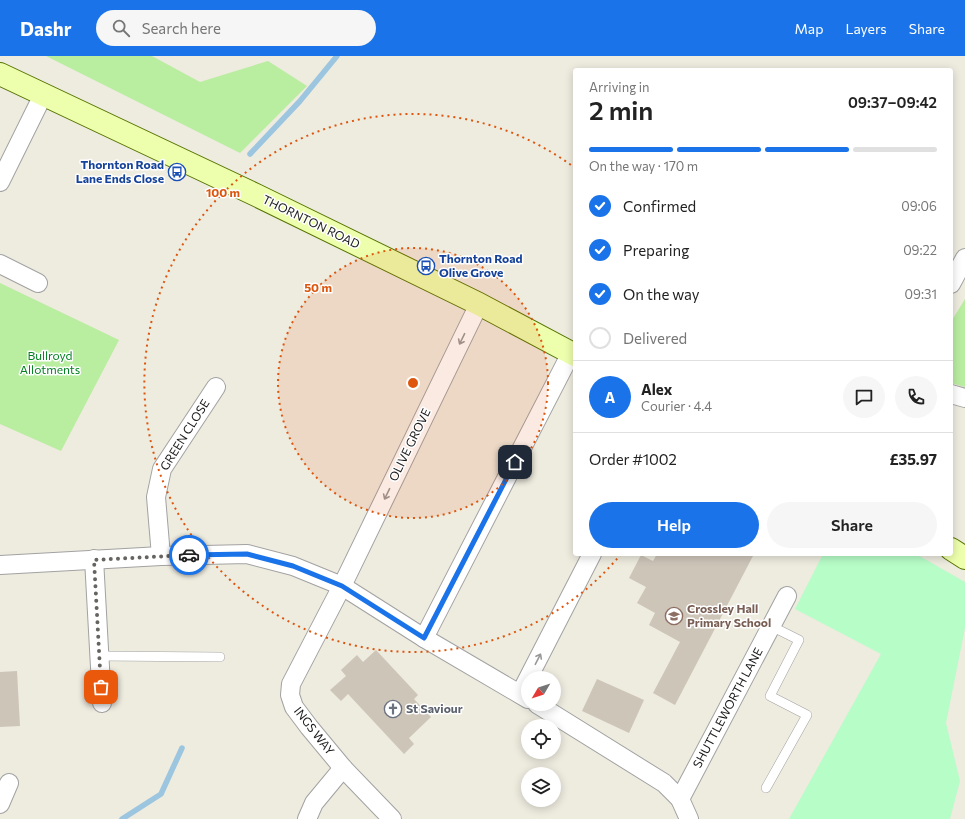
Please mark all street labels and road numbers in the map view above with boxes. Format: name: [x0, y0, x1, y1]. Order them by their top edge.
street label: THORNTON ROAD: [261, 191, 362, 251]
street label: GREEN CLOSE: [157, 396, 212, 473]
street label: OLIVE GROVE: [385, 406, 433, 483]
street label: SHUTTLEWORTH LANE: [689, 645, 765, 770]
street label: INGS WAY: [292, 704, 338, 757]

